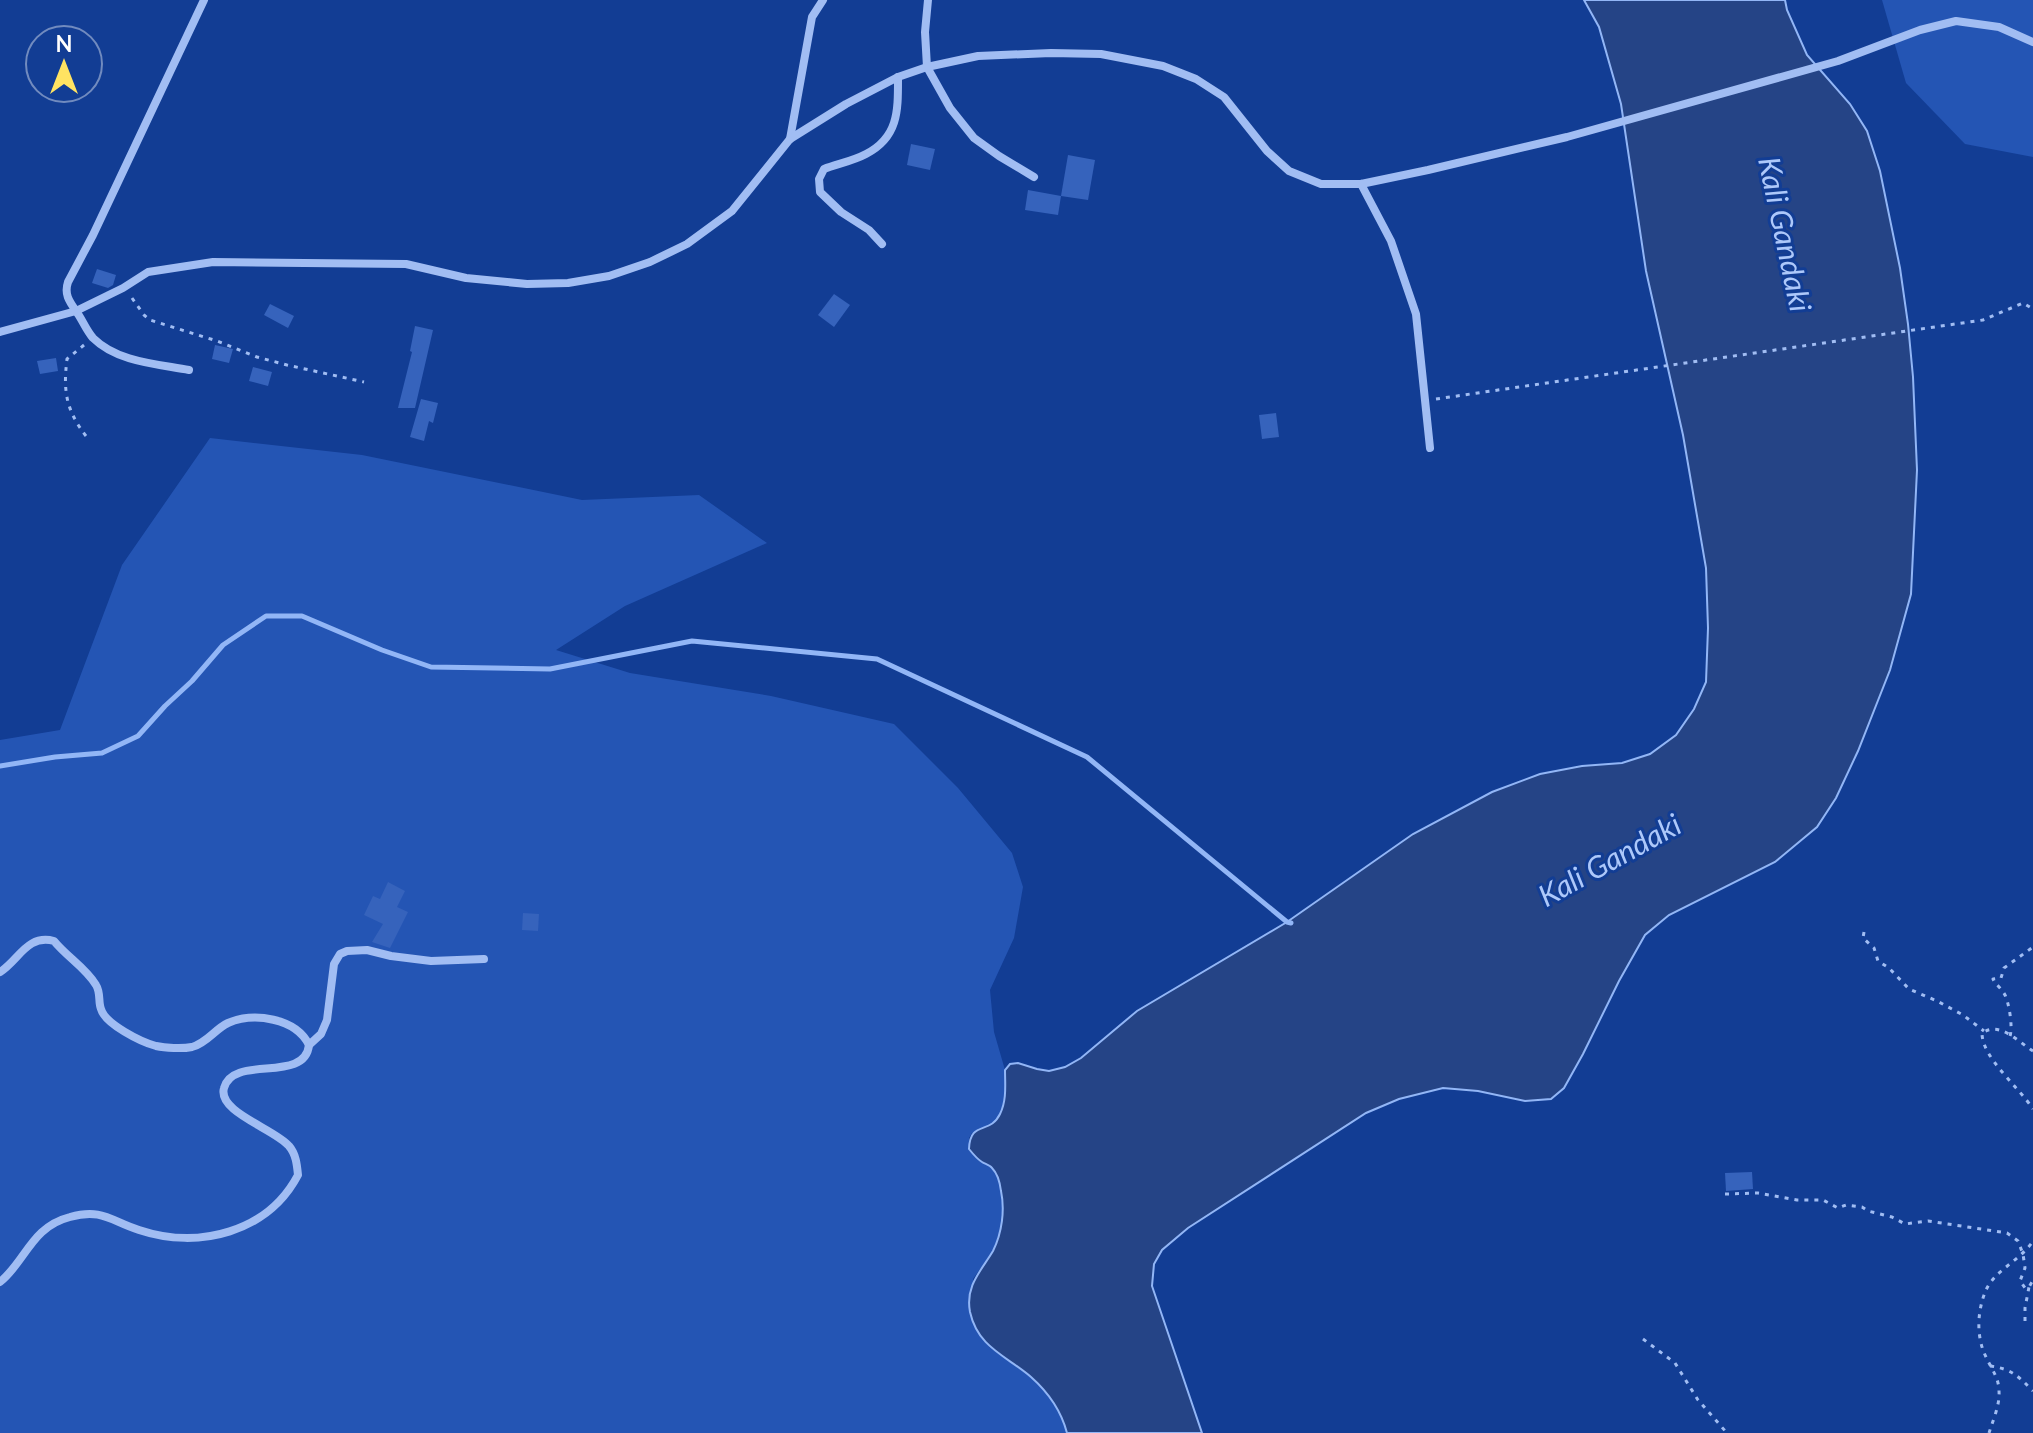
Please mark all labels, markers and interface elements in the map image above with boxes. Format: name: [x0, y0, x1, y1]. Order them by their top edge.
north arrow: [24, 24, 104, 104]
text: N: [56, 30, 72, 57]
water label: Kali Gandaki: [1752, 153, 1820, 315]
water label: Kali Gandaki: [1531, 805, 1687, 913]

